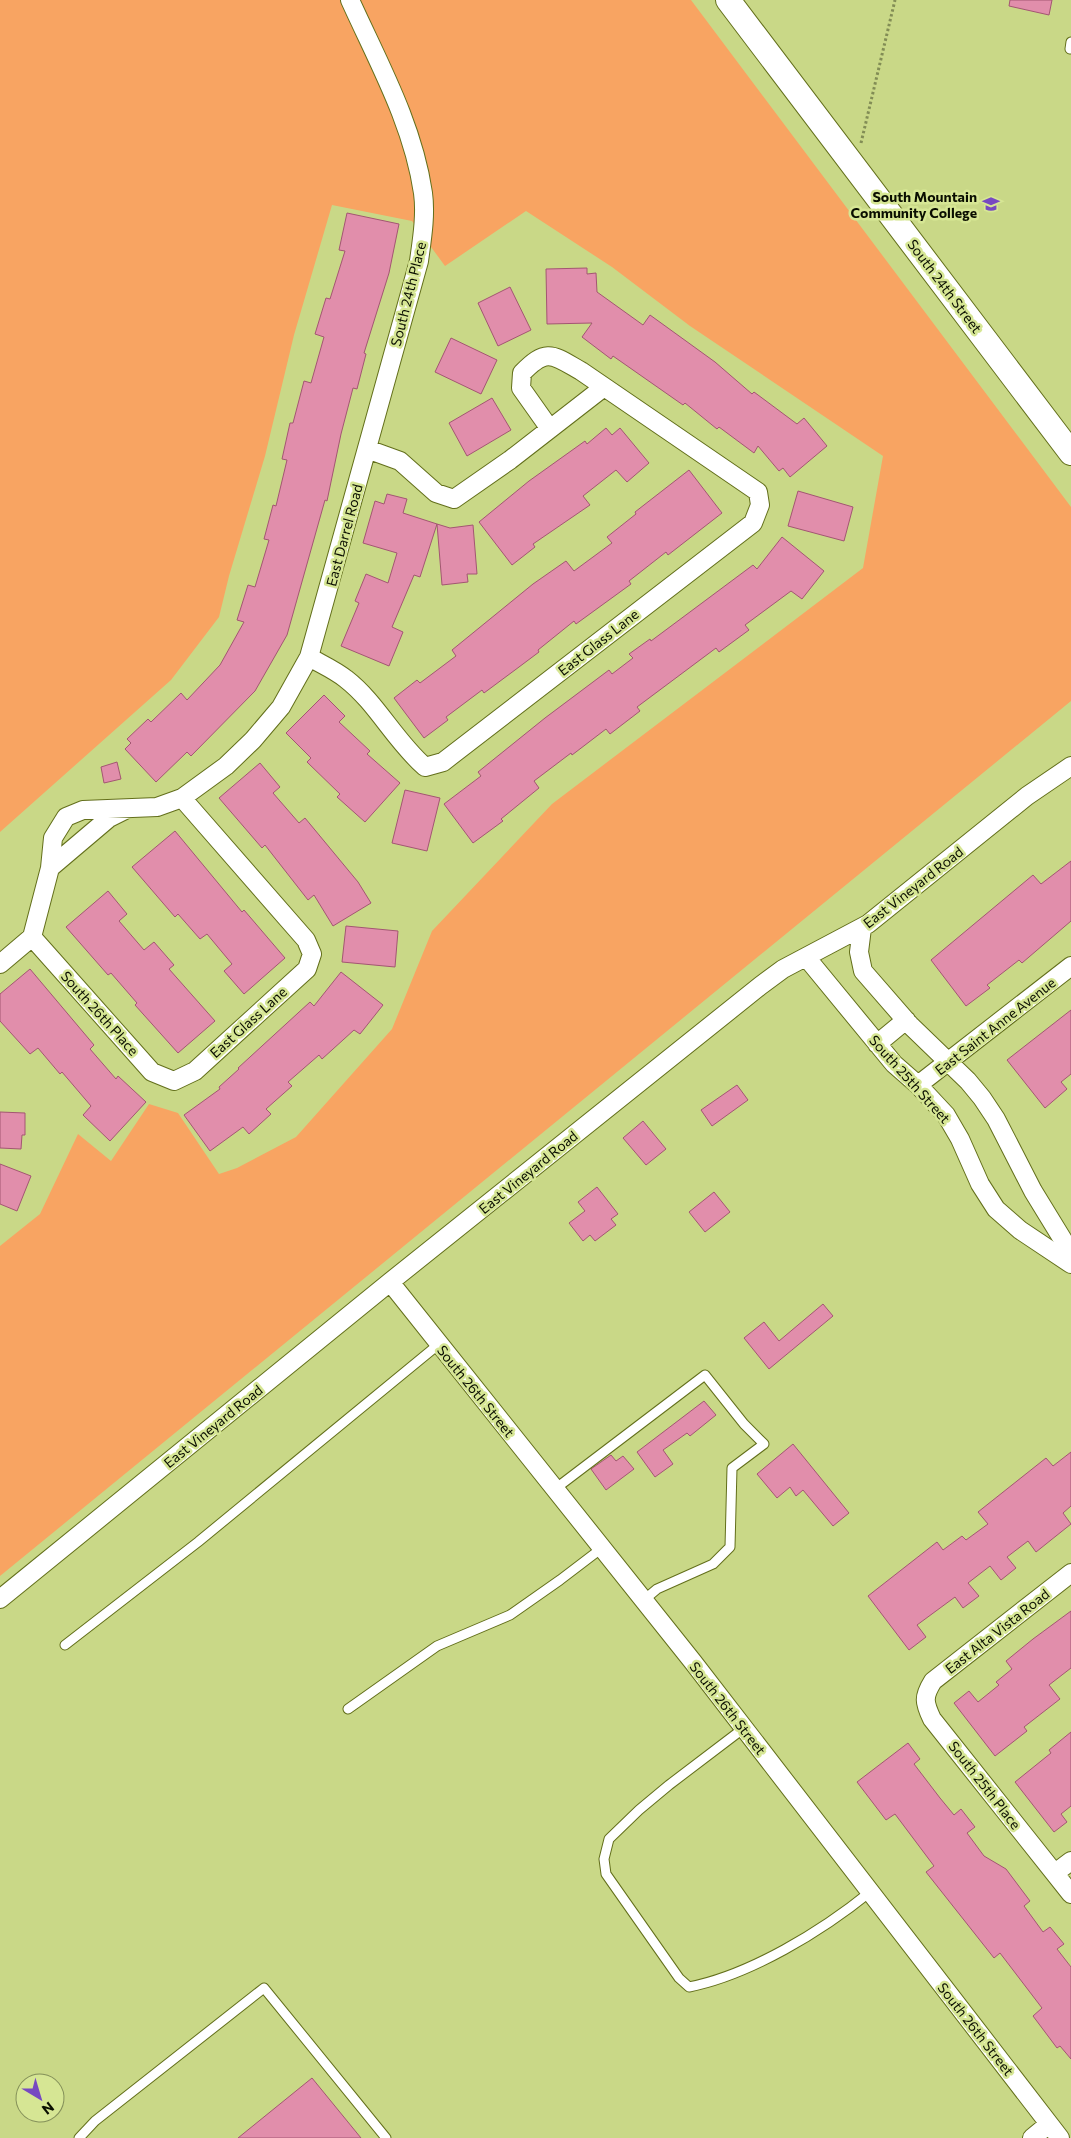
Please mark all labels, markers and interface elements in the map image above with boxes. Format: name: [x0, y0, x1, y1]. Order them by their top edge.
place label: South Mountain Community College: [851, 188, 977, 221]
school or university icon: South Mountain Community College: [981, 194, 1001, 214]
street label: South 24th Street: [904, 236, 986, 336]
street label: South 24th Place: [387, 240, 429, 348]
street label: East Darrel Road: [322, 482, 366, 588]
street label: East Glass Lane: [554, 605, 642, 679]
street label: East Vineyard Road: [860, 843, 966, 931]
street label: South 26th Place: [58, 967, 142, 1059]
street label: East Saint Anne Avenue: [931, 974, 1059, 1078]
street label: East Glass Lane: [206, 983, 290, 1061]
street label: South 25th Street: [866, 1031, 954, 1127]
street label: East Vineyard Road: [475, 1127, 581, 1217]
street label: South 26th Street: [434, 1342, 518, 1440]
street label: East Vineyard Road: [160, 1381, 266, 1471]
street label: East Alta Vista Road: [942, 1585, 1052, 1677]
street label: South 26th Street: [686, 1658, 770, 1758]
street label: South 25th Place: [945, 1738, 1025, 1832]
street label: South 26th Street: [934, 1979, 1018, 2079]
north arrow: [15, 2073, 65, 2123]
text: N: [39, 2099, 58, 2119]

